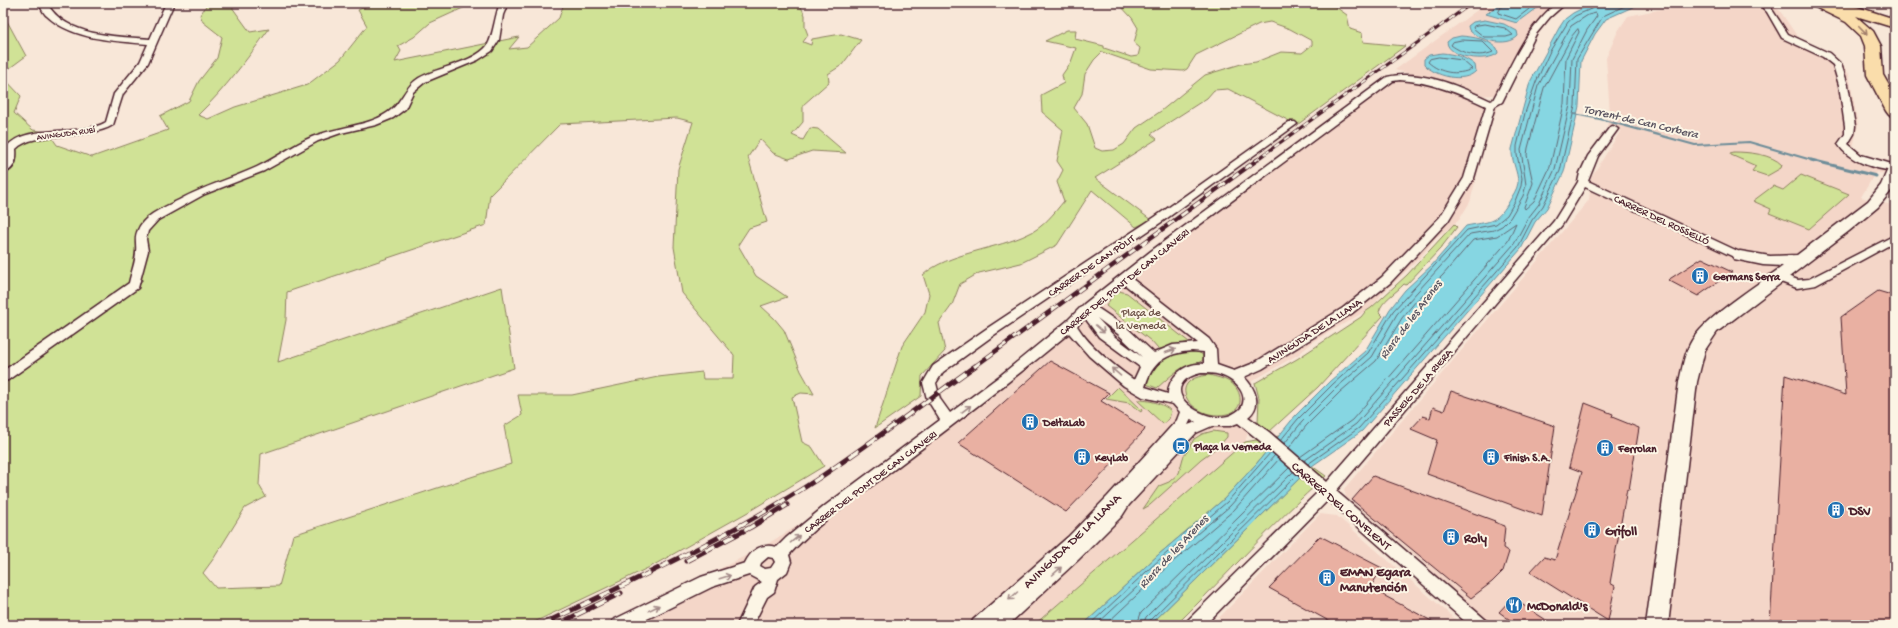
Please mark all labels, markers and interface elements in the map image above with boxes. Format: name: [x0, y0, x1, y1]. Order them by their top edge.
one-way arrow: [1859, 25, 1868, 35]
water label: Torrent de Can Corbera: [1582, 103, 1701, 143]
street label: AVINGUDA RUBÍ: [36, 125, 97, 144]
street label: CARRER DEL ROSSELLÓ: [1611, 192, 1712, 248]
street label: CARRER DEL PONT DE CAN CLAVERI: [1058, 226, 1193, 339]
street label: CARRER DE CAN PÒLIT: [1046, 232, 1138, 300]
building icon: Germans Serra: [1690, 266, 1710, 286]
place label: Germans Serra: [1713, 272, 1781, 284]
water label: Riera de les Arenes: [1377, 277, 1447, 362]
street label: AVINGUDA DE LA LLANA: [1266, 296, 1365, 367]
park label: Plaça de la Verneda: [1116, 308, 1167, 333]
one-way arrow: [1094, 324, 1105, 333]
one-way arrow: [1163, 347, 1176, 354]
street label: PASSEIG DE LA RIERA: [1381, 347, 1456, 430]
one-way arrow: [1111, 368, 1121, 377]
one-way arrow: [960, 405, 971, 413]
building icon: DeltaLab: [1020, 412, 1040, 432]
place label: DeltaLab: [1042, 417, 1085, 430]
street label: CARRER DEL PONT DE CAN CLAVERI: [802, 428, 940, 537]
bus stop icon: Plaça la Verneda: [1171, 436, 1191, 456]
building icon: Ferrolan: [1595, 438, 1615, 458]
place label: Plaça la Verneda: [1193, 442, 1272, 454]
place label: Ferrolan: [1617, 444, 1657, 456]
building icon: KeyLab: [1072, 447, 1092, 467]
building icon: Finish S.A.: [1481, 447, 1501, 467]
place label: KeyLab: [1094, 453, 1128, 465]
place label: Finish S.A.: [1503, 453, 1551, 465]
street label: CARRER DEL CONFLENT: [1287, 460, 1394, 555]
street label: AVINGUDA DE LA LLANA: [1021, 490, 1126, 592]
building icon: DSV: [1826, 500, 1846, 520]
place label: DSV: [1848, 505, 1871, 520]
water label: Riera de les Arenes: [1137, 512, 1213, 592]
building icon: Grifoll: [1582, 520, 1602, 540]
place label: Grifoll: [1605, 524, 1637, 540]
building icon: Roly: [1441, 527, 1461, 547]
place label: Roly: [1463, 532, 1487, 547]
one-way arrow: [790, 534, 800, 543]
place label: EMAN Egara Manutención: [1340, 566, 1412, 596]
one-way arrow: [1052, 567, 1062, 576]
building icon: EMAN Egara Manutención: [1317, 568, 1337, 588]
one-way arrow: [718, 573, 731, 580]
one-way arrow: [1008, 591, 1018, 601]
restaurant icon: McDonald's: [1504, 595, 1524, 615]
place label: McDonald's: [1527, 600, 1589, 615]
one-way arrow: [648, 604, 660, 611]

